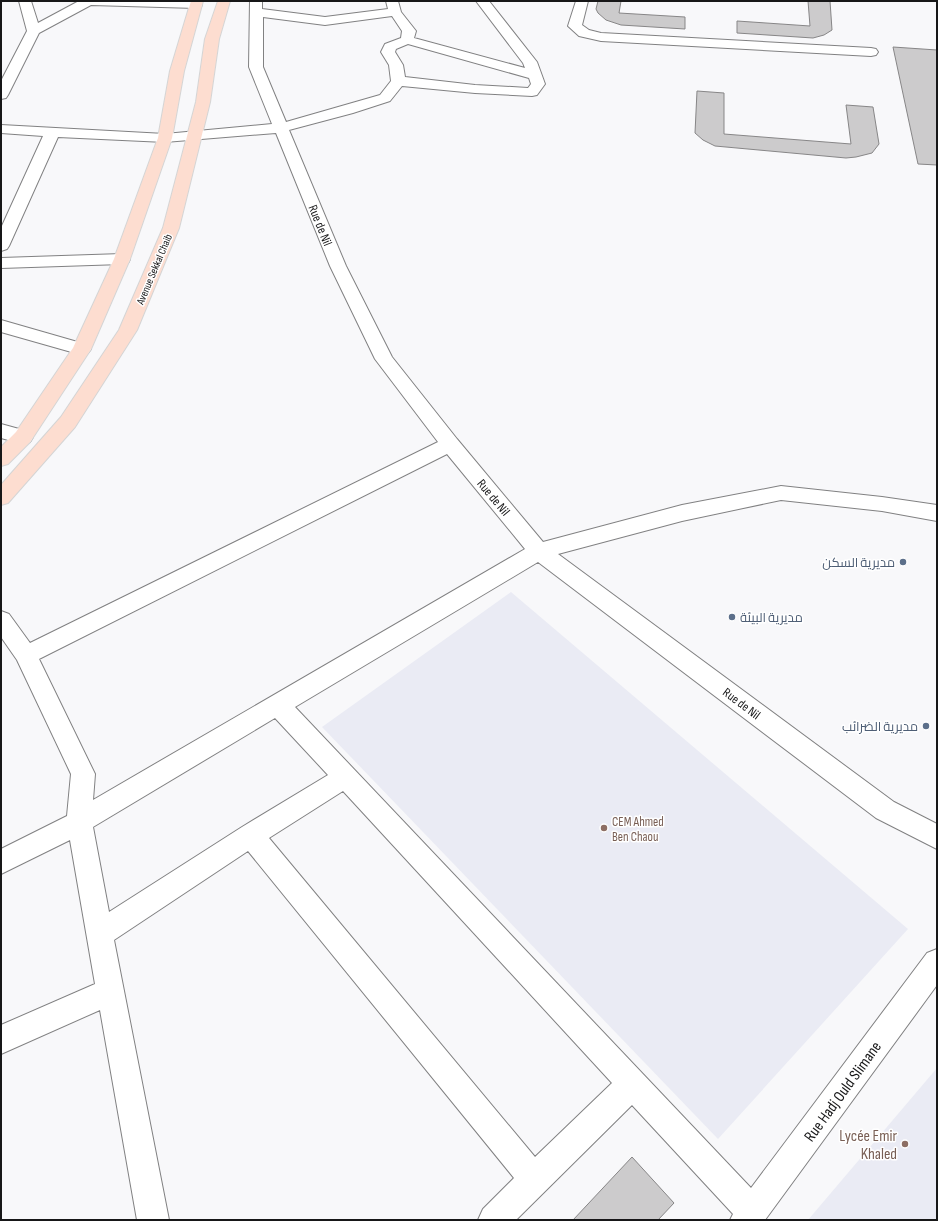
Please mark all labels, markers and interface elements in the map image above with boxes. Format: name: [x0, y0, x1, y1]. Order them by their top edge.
street label: Rue de Nil: [305, 202, 336, 248]
street label: Avenue Sekkal Chaib: [133, 232, 175, 307]
street label: Rue de Nil: [473, 476, 513, 519]
place label: مديرية السكن: [822, 555, 895, 571]
marker: مديرية السكن: [898, 557, 908, 567]
place label: مديرية البيئة: [740, 610, 803, 626]
marker: مديرية البيئة: [727, 612, 737, 622]
street label: Rue de Nil: [719, 684, 763, 723]
place label: مديرية الضرائب: [842, 719, 918, 735]
marker: مديرية الضرائب: [921, 721, 931, 731]
place label: CEM Ahmed Ben Chaou: [612, 814, 664, 845]
marker: CEM Ahmed Ben Chaou: [599, 823, 609, 833]
street label: Rue Hadj Ould Slimane: [801, 1038, 886, 1146]
place label: Lycée Emir Khaled: [839, 1127, 897, 1164]
marker: Lycée Emir Khaled: [900, 1139, 910, 1149]

